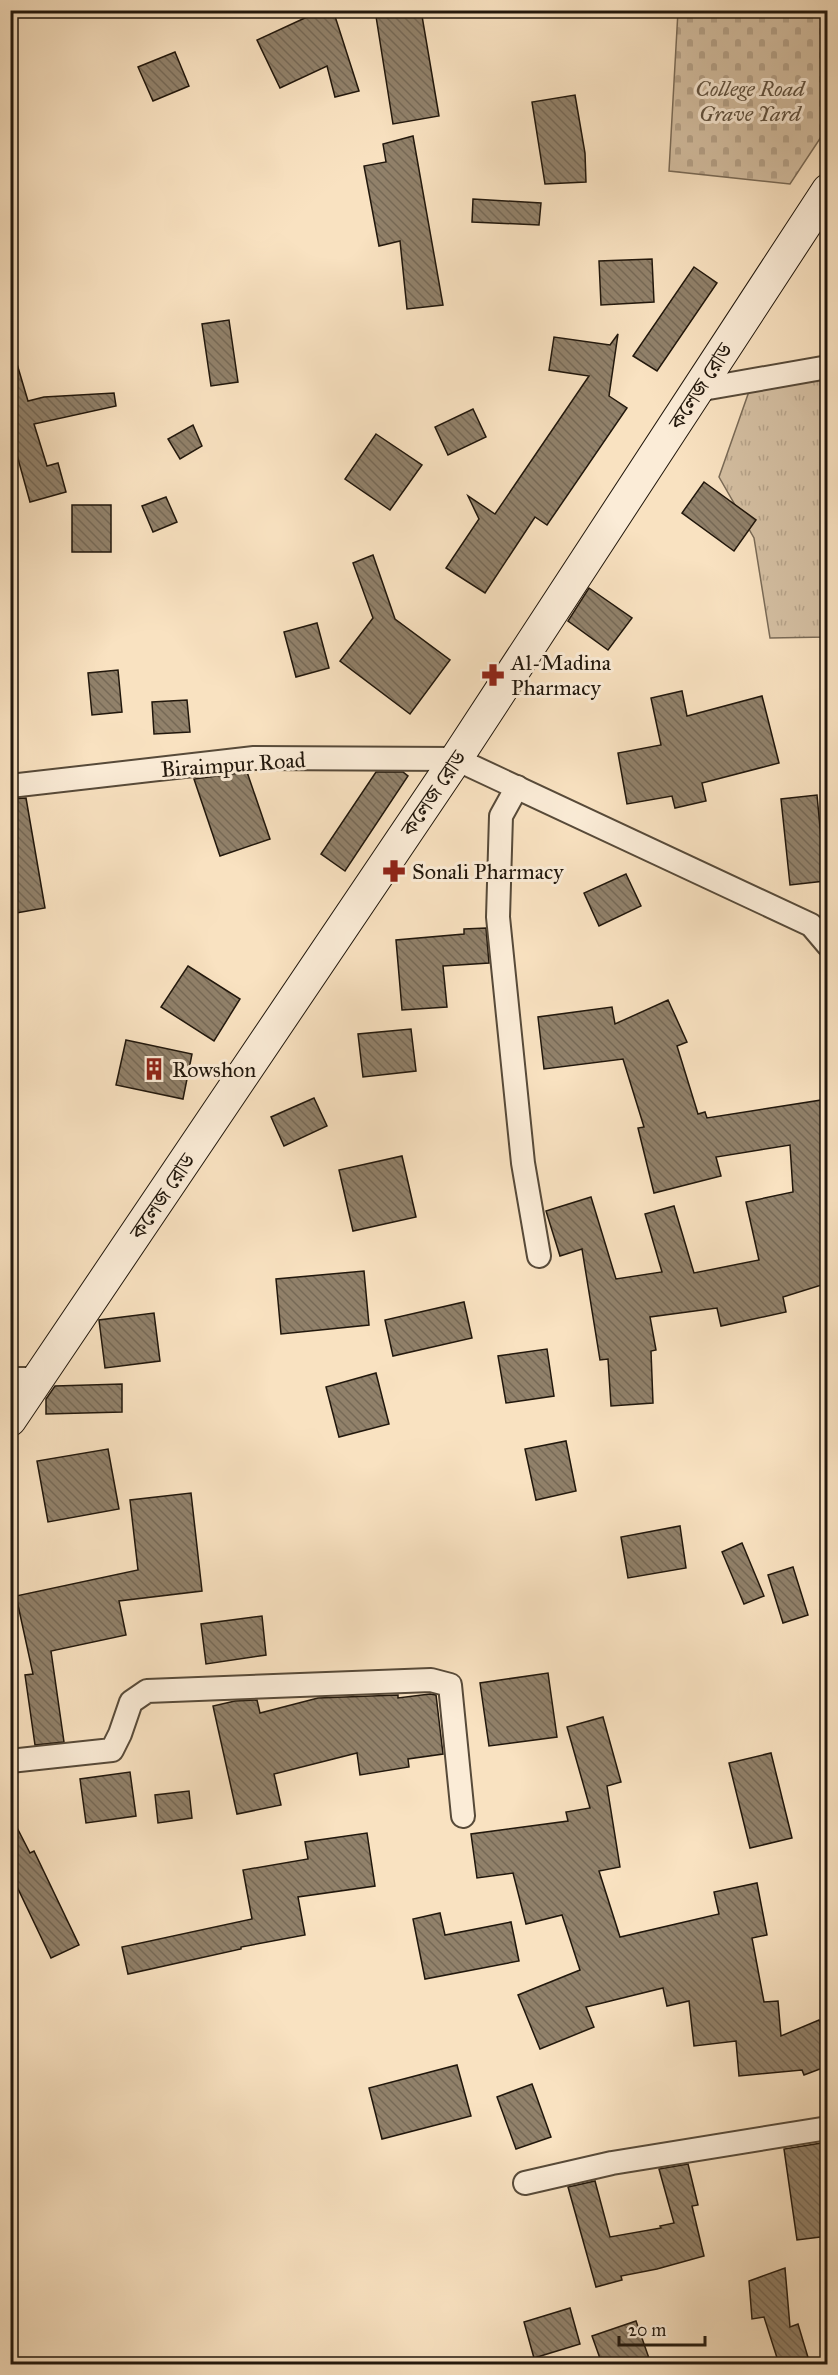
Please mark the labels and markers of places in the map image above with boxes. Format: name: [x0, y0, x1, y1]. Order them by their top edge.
place label: Al-Madina Pharmacy: [510, 649, 612, 701]
pharmacy icon: Al-Madina Pharmacy: [480, 662, 506, 688]
pharmacy icon: Sonali Pharmacy: [381, 858, 407, 884]
place label: Sonali Pharmacy: [412, 858, 564, 885]
building icon: Rowshon: [141, 1056, 167, 1082]
place label: Rowshon: [172, 1056, 256, 1083]

